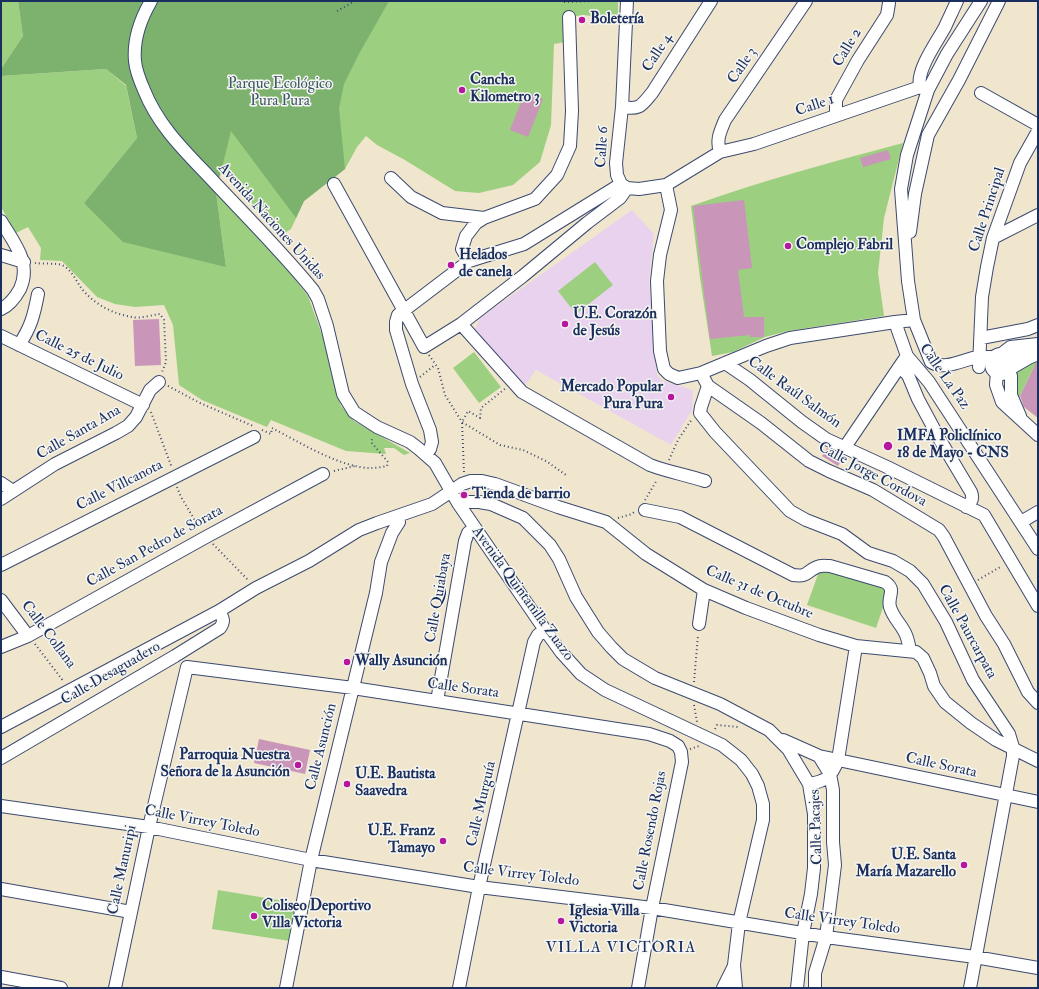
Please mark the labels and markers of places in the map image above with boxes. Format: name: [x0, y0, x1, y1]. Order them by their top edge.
place label: Boletería: [590, 11, 644, 29]
marker: Boletería: [577, 15, 587, 25]
place label: Cancha Kilometro 3: [470, 72, 540, 107]
marker: Cancha Kilometro 3: [457, 85, 467, 95]
place label: Complejo Fabril: [796, 237, 893, 255]
marker: Complejo Fabril: [783, 241, 793, 251]
place label: Helados de canela: [459, 247, 512, 282]
marker: Helados de canela: [446, 260, 456, 270]
place label: U.E. Corazón de Jesús: [573, 306, 657, 341]
marker: U.E. Corazón de Jesús: [560, 319, 570, 329]
place label: Mercado Popular Pura Pura: [560, 379, 663, 414]
marker: Mercado Popular Pura Pura: [666, 392, 676, 402]
place label: IMFA Policlínico 18 de Mayo - CNS: [897, 428, 1009, 463]
marker: IMFA Policlínico 18 de Mayo - CNS: [882, 440, 894, 452]
place label: Tienda de barrio: [472, 486, 570, 504]
marker: Tienda de barrio: [459, 490, 469, 500]
place label: Wally Asunción: [355, 653, 448, 671]
marker: Wally Asunción: [342, 657, 352, 667]
place label: Parroquia Nuestra Señora de la Asunción: [161, 747, 290, 782]
marker: Parroquia Nuestra Señora de la Asunción: [293, 760, 303, 770]
place label: U.E. Bautista Saavedra: [355, 766, 435, 801]
marker: U.E. Bautista Saavedra: [342, 779, 352, 789]
place label: U.E. Franz Tamayo: [367, 823, 435, 858]
marker: U.E. Franz Tamayo: [438, 836, 448, 846]
place label: U.E. Santa María Mazarello: [856, 847, 956, 882]
marker: U.E. Santa María Mazarello: [959, 860, 969, 870]
place label: Coliseo Deportivo Villa Victoria: [262, 898, 371, 933]
place label: Iglesia Villa Victoria: [569, 903, 639, 938]
marker: Coliseo Deportivo Villa Victoria: [249, 911, 259, 921]
marker: Iglesia Villa Victoria: [556, 916, 566, 926]

